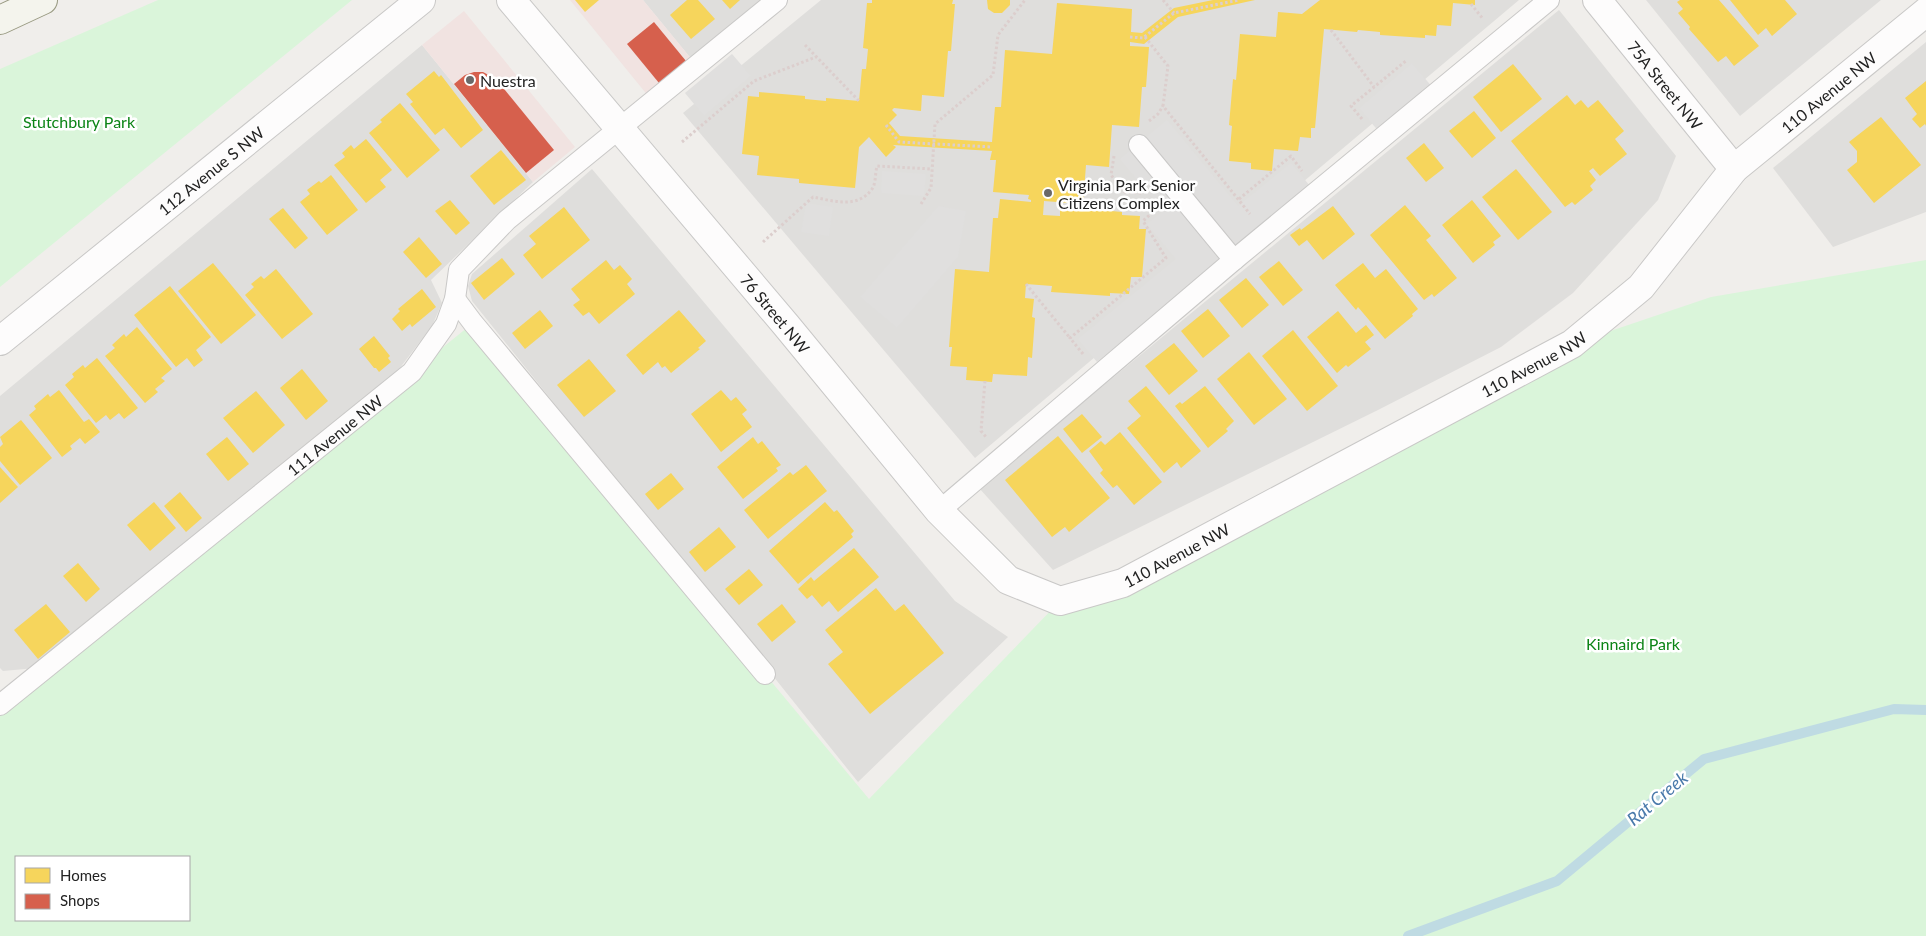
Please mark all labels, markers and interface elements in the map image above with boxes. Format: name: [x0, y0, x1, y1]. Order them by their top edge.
street label: 75A Street NW: [1624, 37, 1707, 133]
street label: 110 Avenue NW: [1777, 47, 1880, 136]
place label: Nuestra: [480, 71, 536, 90]
marker: Nuestra: [464, 74, 476, 86]
park label: Stutchbury Park: [23, 112, 136, 131]
street label: 112 Avenue S NW: [154, 122, 267, 219]
place label: Virginia Park Senior Citizens Complex: [1058, 175, 1196, 212]
marker: Virginia Park Senior Citizens Complex: [1042, 187, 1054, 199]
street label: 76 Street NW: [737, 270, 815, 357]
street label: 110 Avenue NW: [1477, 327, 1590, 400]
street label: 111 Avenue NW: [283, 390, 386, 479]
street label: 110 Avenue NW: [1120, 519, 1233, 591]
park label: Kinnaird Park: [1586, 634, 1681, 653]
water label: Rat Creek: [1622, 766, 1692, 830]
legend: [15, 856, 190, 921]
text: Homes: [60, 866, 106, 884]
text: Shops: [60, 891, 100, 909]

